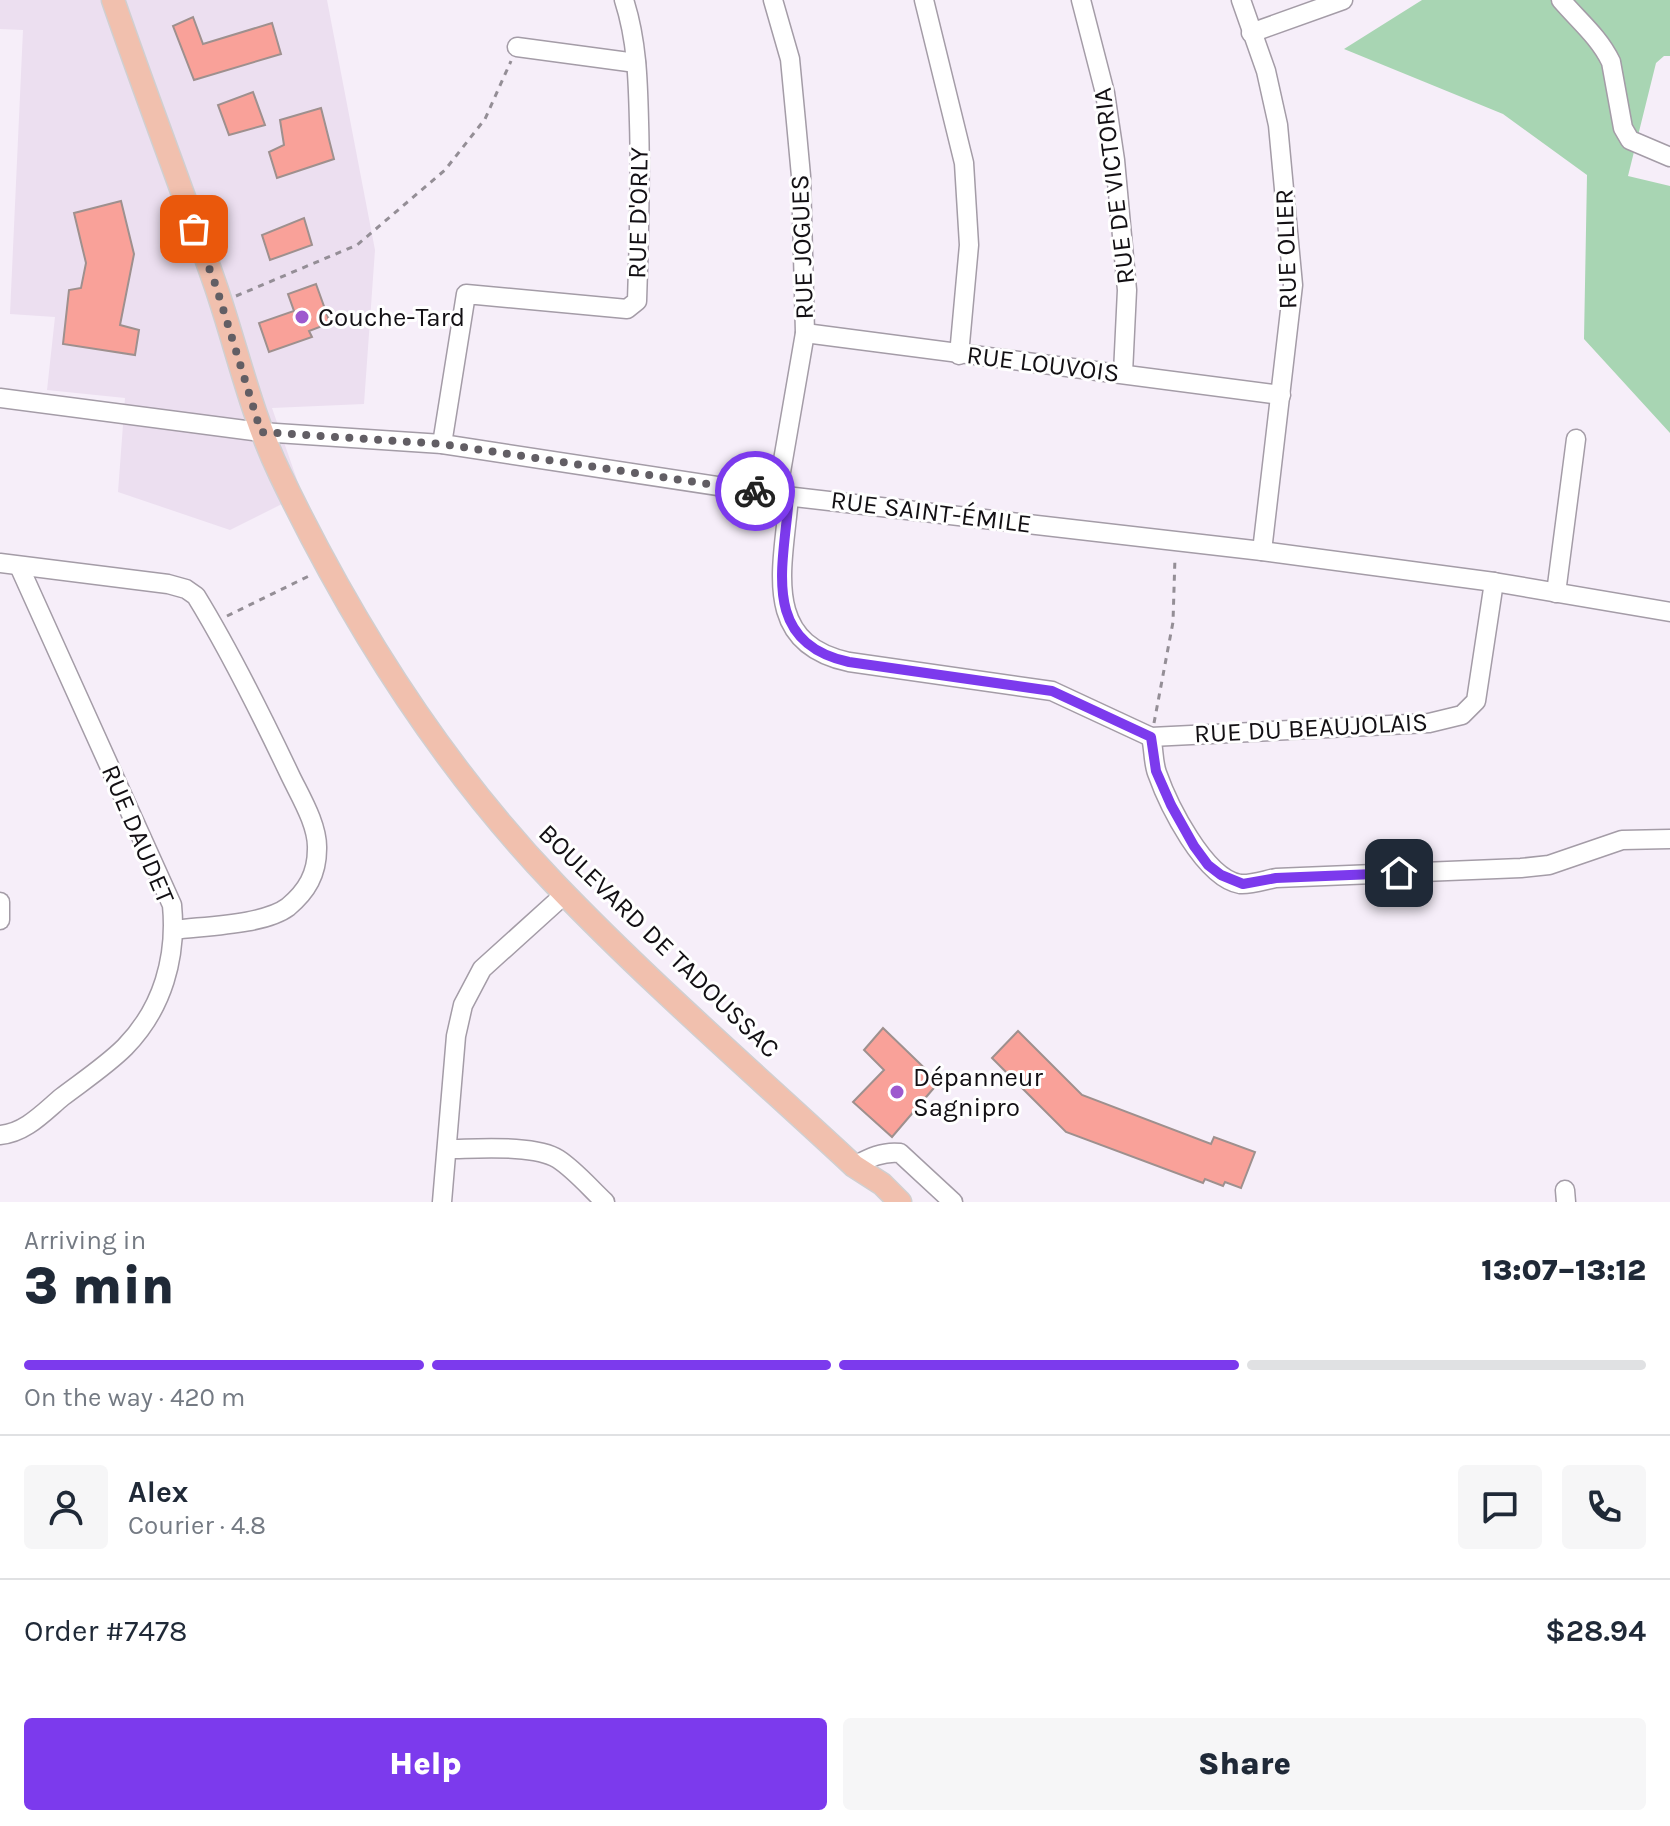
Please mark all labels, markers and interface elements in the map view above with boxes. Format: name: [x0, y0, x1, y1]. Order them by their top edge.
street label: RUE DE VICTORIA: [1087, 86, 1141, 286]
street label: RUE D'ORLY: [621, 146, 655, 279]
street label: RUE JOGUES: [784, 174, 820, 320]
street label: RUE OLIER: [1268, 188, 1304, 310]
pin: [160, 195, 228, 263]
icon: bag: [172, 207, 216, 251]
place label: Couche-Tard: [318, 302, 465, 333]
marker: Couche-Tard: [293, 308, 311, 326]
street label: RUE LOUVOIS: [965, 339, 1121, 389]
courier: [715, 451, 795, 531]
icon: bike: [733, 469, 777, 513]
street label: RUE SAINT-ÉMILE: [829, 483, 1033, 540]
street label: RUE DU BEAUJOLAIS: [1193, 706, 1429, 750]
street label: RUE DAUDET: [95, 760, 181, 908]
street label: BOULEVARD DE TADOUSSAC: [532, 818, 786, 1064]
pin: [1365, 839, 1433, 907]
icon: home: [1377, 851, 1421, 895]
place label: Dépanneur Sagnipro: [913, 1062, 1043, 1123]
marker: Dépanneur Sagnipro: [888, 1083, 906, 1101]
text: Arriving in: [24, 1225, 146, 1256]
text: 13:07–13:12: [1481, 1252, 1646, 1288]
text: 3 min: [24, 1255, 174, 1316]
text: On the way · 420 m: [24, 1382, 245, 1413]
button: person: [24, 1465, 108, 1549]
button: chat: [1458, 1465, 1542, 1549]
button: phone: [1562, 1465, 1646, 1549]
text: Alex: [128, 1474, 188, 1510]
text: Courier · 4.8: [128, 1510, 266, 1541]
text: Order #7478: [24, 1613, 188, 1649]
text: $28.94: [1545, 1613, 1646, 1649]
button: Help: [24, 1718, 827, 1810]
button: Share: [843, 1718, 1646, 1810]

